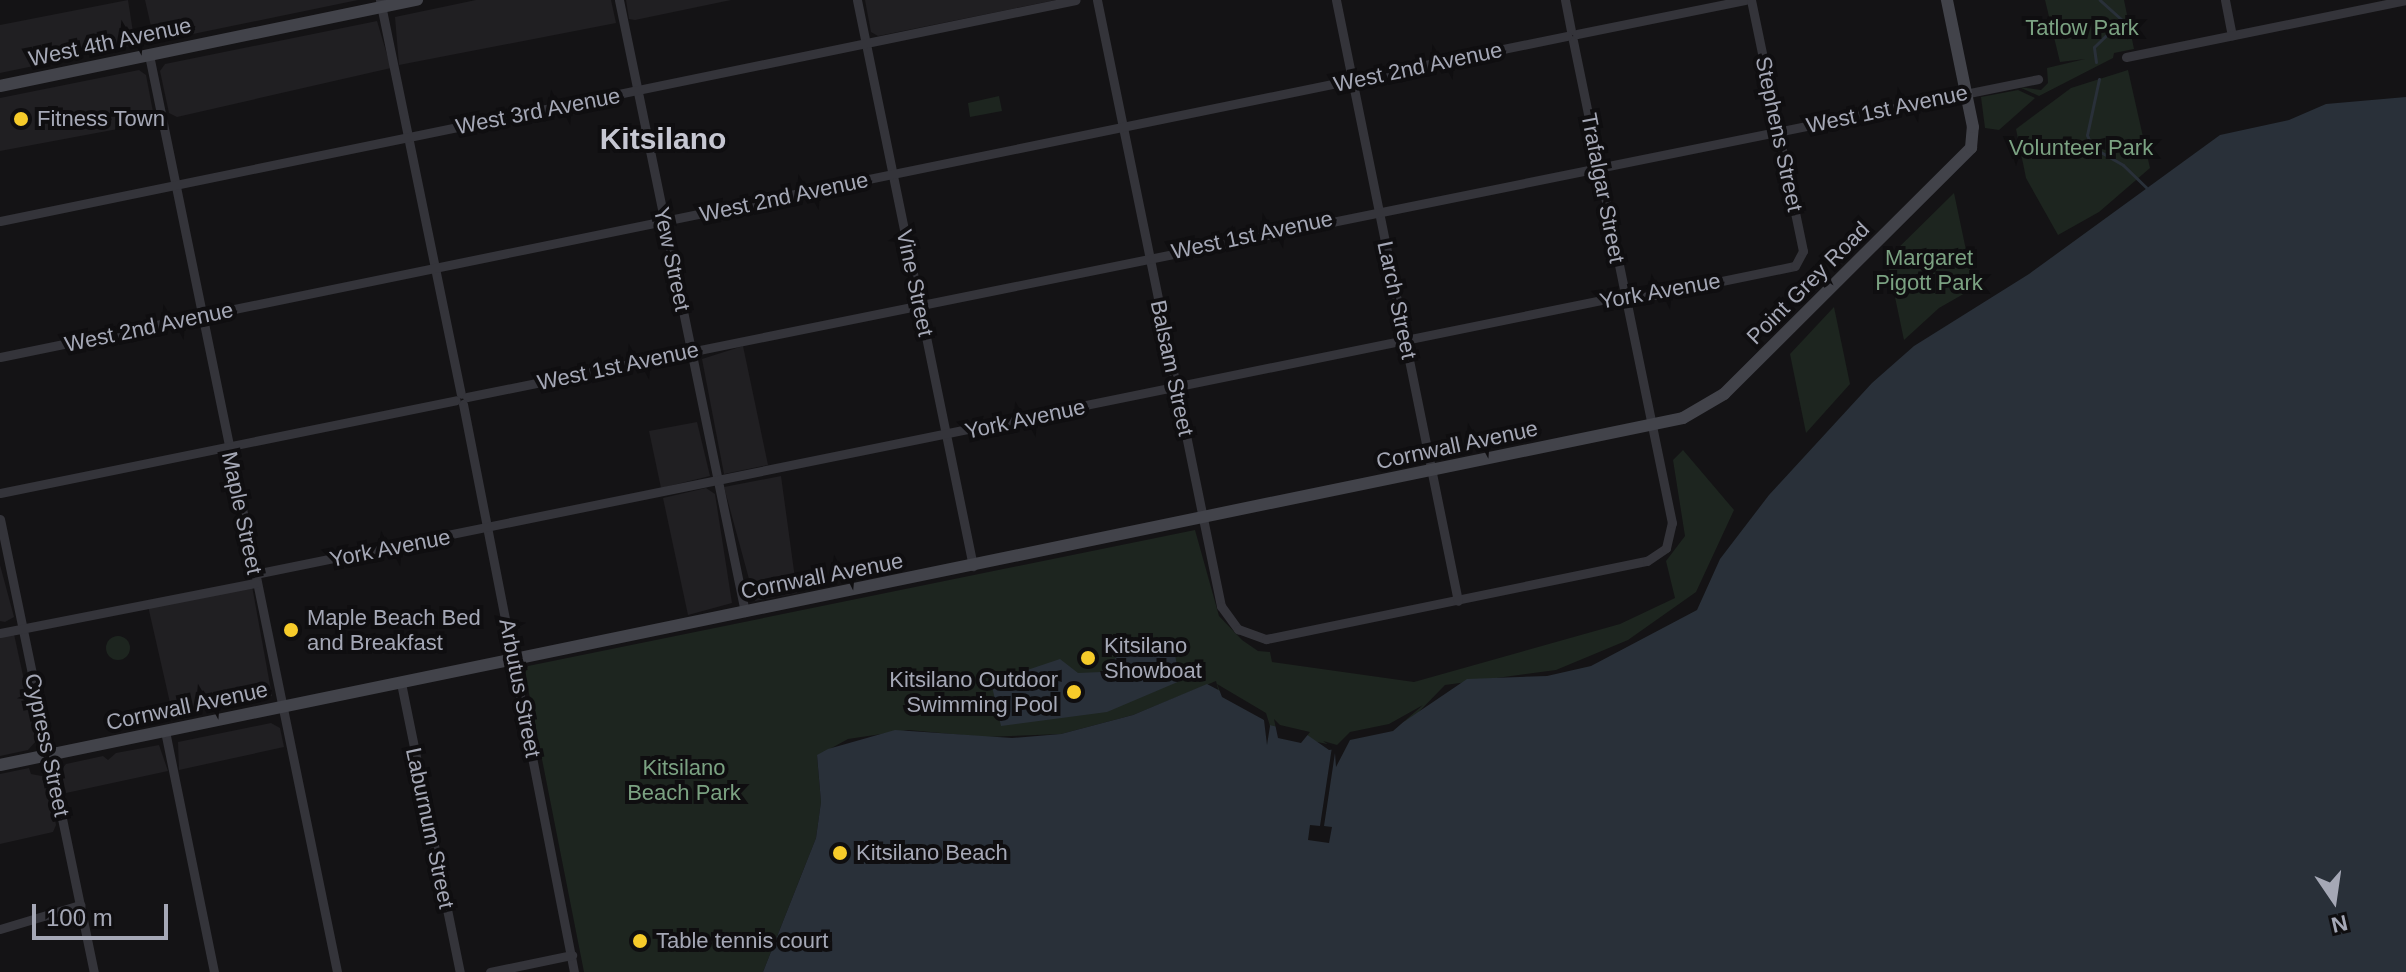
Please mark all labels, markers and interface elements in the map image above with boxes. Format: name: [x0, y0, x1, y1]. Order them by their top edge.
street label: West 4th Avenue: [26, 12, 194, 72]
park label: Tatlow Park: [2025, 15, 2139, 41]
street label: West 2nd Avenue: [1331, 36, 1505, 98]
street label: Stephens Street: [1750, 54, 1808, 214]
street label: West 1st Avenue: [1803, 79, 1971, 139]
street label: West 3rd Avenue: [453, 82, 623, 140]
place label: Fitness Town: [37, 106, 165, 132]
marker: Fitness Town: [12, 110, 30, 128]
street label: Trafalgar Street: [1576, 111, 1630, 265]
district label: Kitsilano: [600, 121, 726, 157]
park label: Volunteer Park: [2009, 135, 2153, 161]
street label: West 2nd Avenue: [697, 166, 871, 228]
street label: Yew Street: [648, 205, 696, 313]
street label: West 1st Avenue: [1168, 205, 1336, 265]
street label: Point Grey Road: [1741, 216, 1875, 350]
street label: Vine Street: [891, 227, 939, 339]
street label: Larch Street: [1372, 239, 1422, 361]
park label: Margaret Pigott Park: [1875, 244, 1983, 296]
street label: York Avenue: [1597, 267, 1723, 315]
street label: West 2nd Avenue: [62, 296, 236, 358]
street label: Balsam Street: [1145, 298, 1199, 438]
street label: West 1st Avenue: [534, 336, 702, 396]
street label: York Avenue: [962, 393, 1088, 445]
street label: Cornwall Avenue: [1373, 415, 1541, 475]
street label: Maple Street: [216, 449, 268, 577]
street label: York Avenue: [327, 523, 453, 573]
street label: Cornwall Avenue: [738, 547, 906, 605]
place label: Maple Beach Bed and Breakfast: [307, 604, 481, 656]
street label: Arbutus Street: [494, 616, 546, 760]
marker: Maple Beach Bed and Breakfast: [282, 621, 300, 639]
place label: Kitsilano Showboat: [1104, 632, 1202, 684]
marker: Kitsilano Showboat: [1079, 649, 1097, 667]
place label: Kitsilano Outdoor Swimming Pool: [889, 666, 1058, 718]
street label: Cypress Street: [19, 671, 75, 819]
street label: Cornwall Avenue: [103, 676, 271, 736]
marker: Kitsilano Outdoor Swimming Pool: [1065, 683, 1083, 701]
street label: Laburnum Street: [400, 745, 460, 911]
park label: Kitsilano Beach Park: [627, 754, 741, 806]
place label: Kitsilano Beach: [856, 840, 1008, 866]
marker: Kitsilano Beach: [831, 844, 849, 862]
north arrow: [2294, 860, 2374, 940]
scale bar: [36, 888, 172, 938]
text: 100 m: [46, 904, 113, 931]
text: N: [2329, 910, 2350, 938]
place label: Table tennis court: [656, 928, 828, 954]
marker: Table tennis court: [631, 932, 649, 950]

